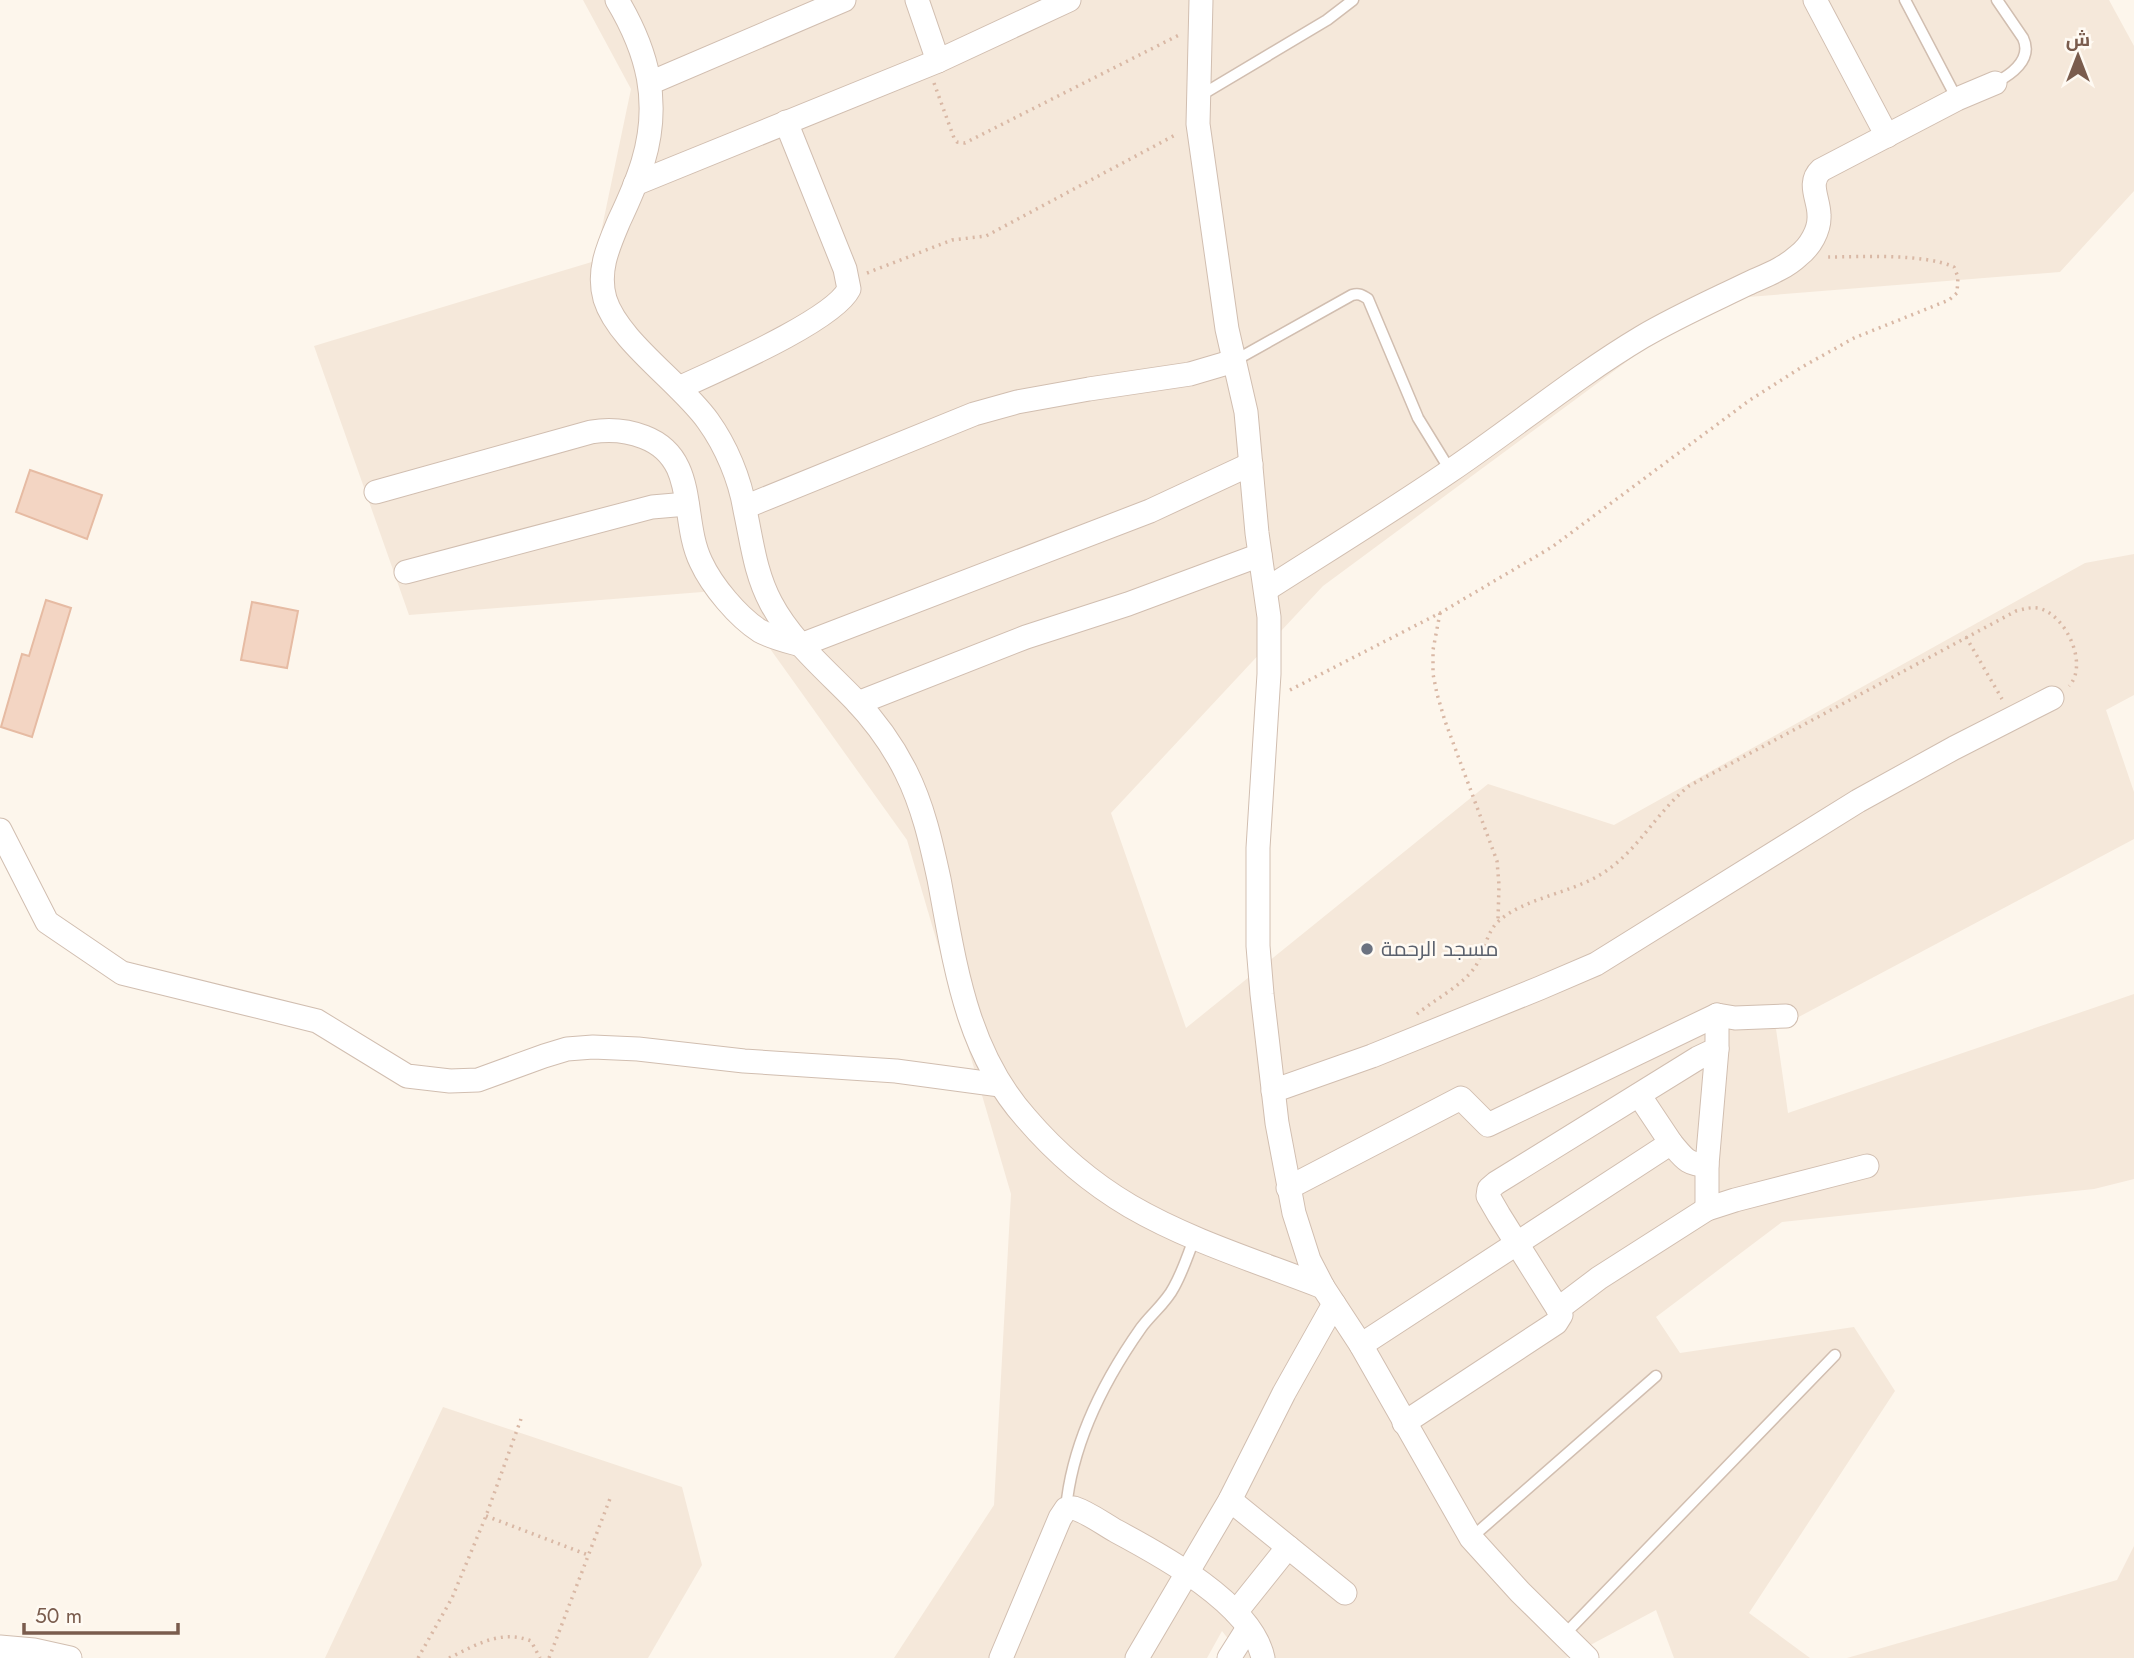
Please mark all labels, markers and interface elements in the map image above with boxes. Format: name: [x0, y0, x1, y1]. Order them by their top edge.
north arrow: [2043, 21, 2113, 91]
text: ش: [2066, 26, 2090, 53]
place label: مسجد الرحمة: [1381, 934, 1498, 964]
marker: مسجد الرحمة: [1359, 941, 1375, 957]
scale bar: [24, 1592, 178, 1636]
text: 50 m: [35, 1601, 82, 1631]

